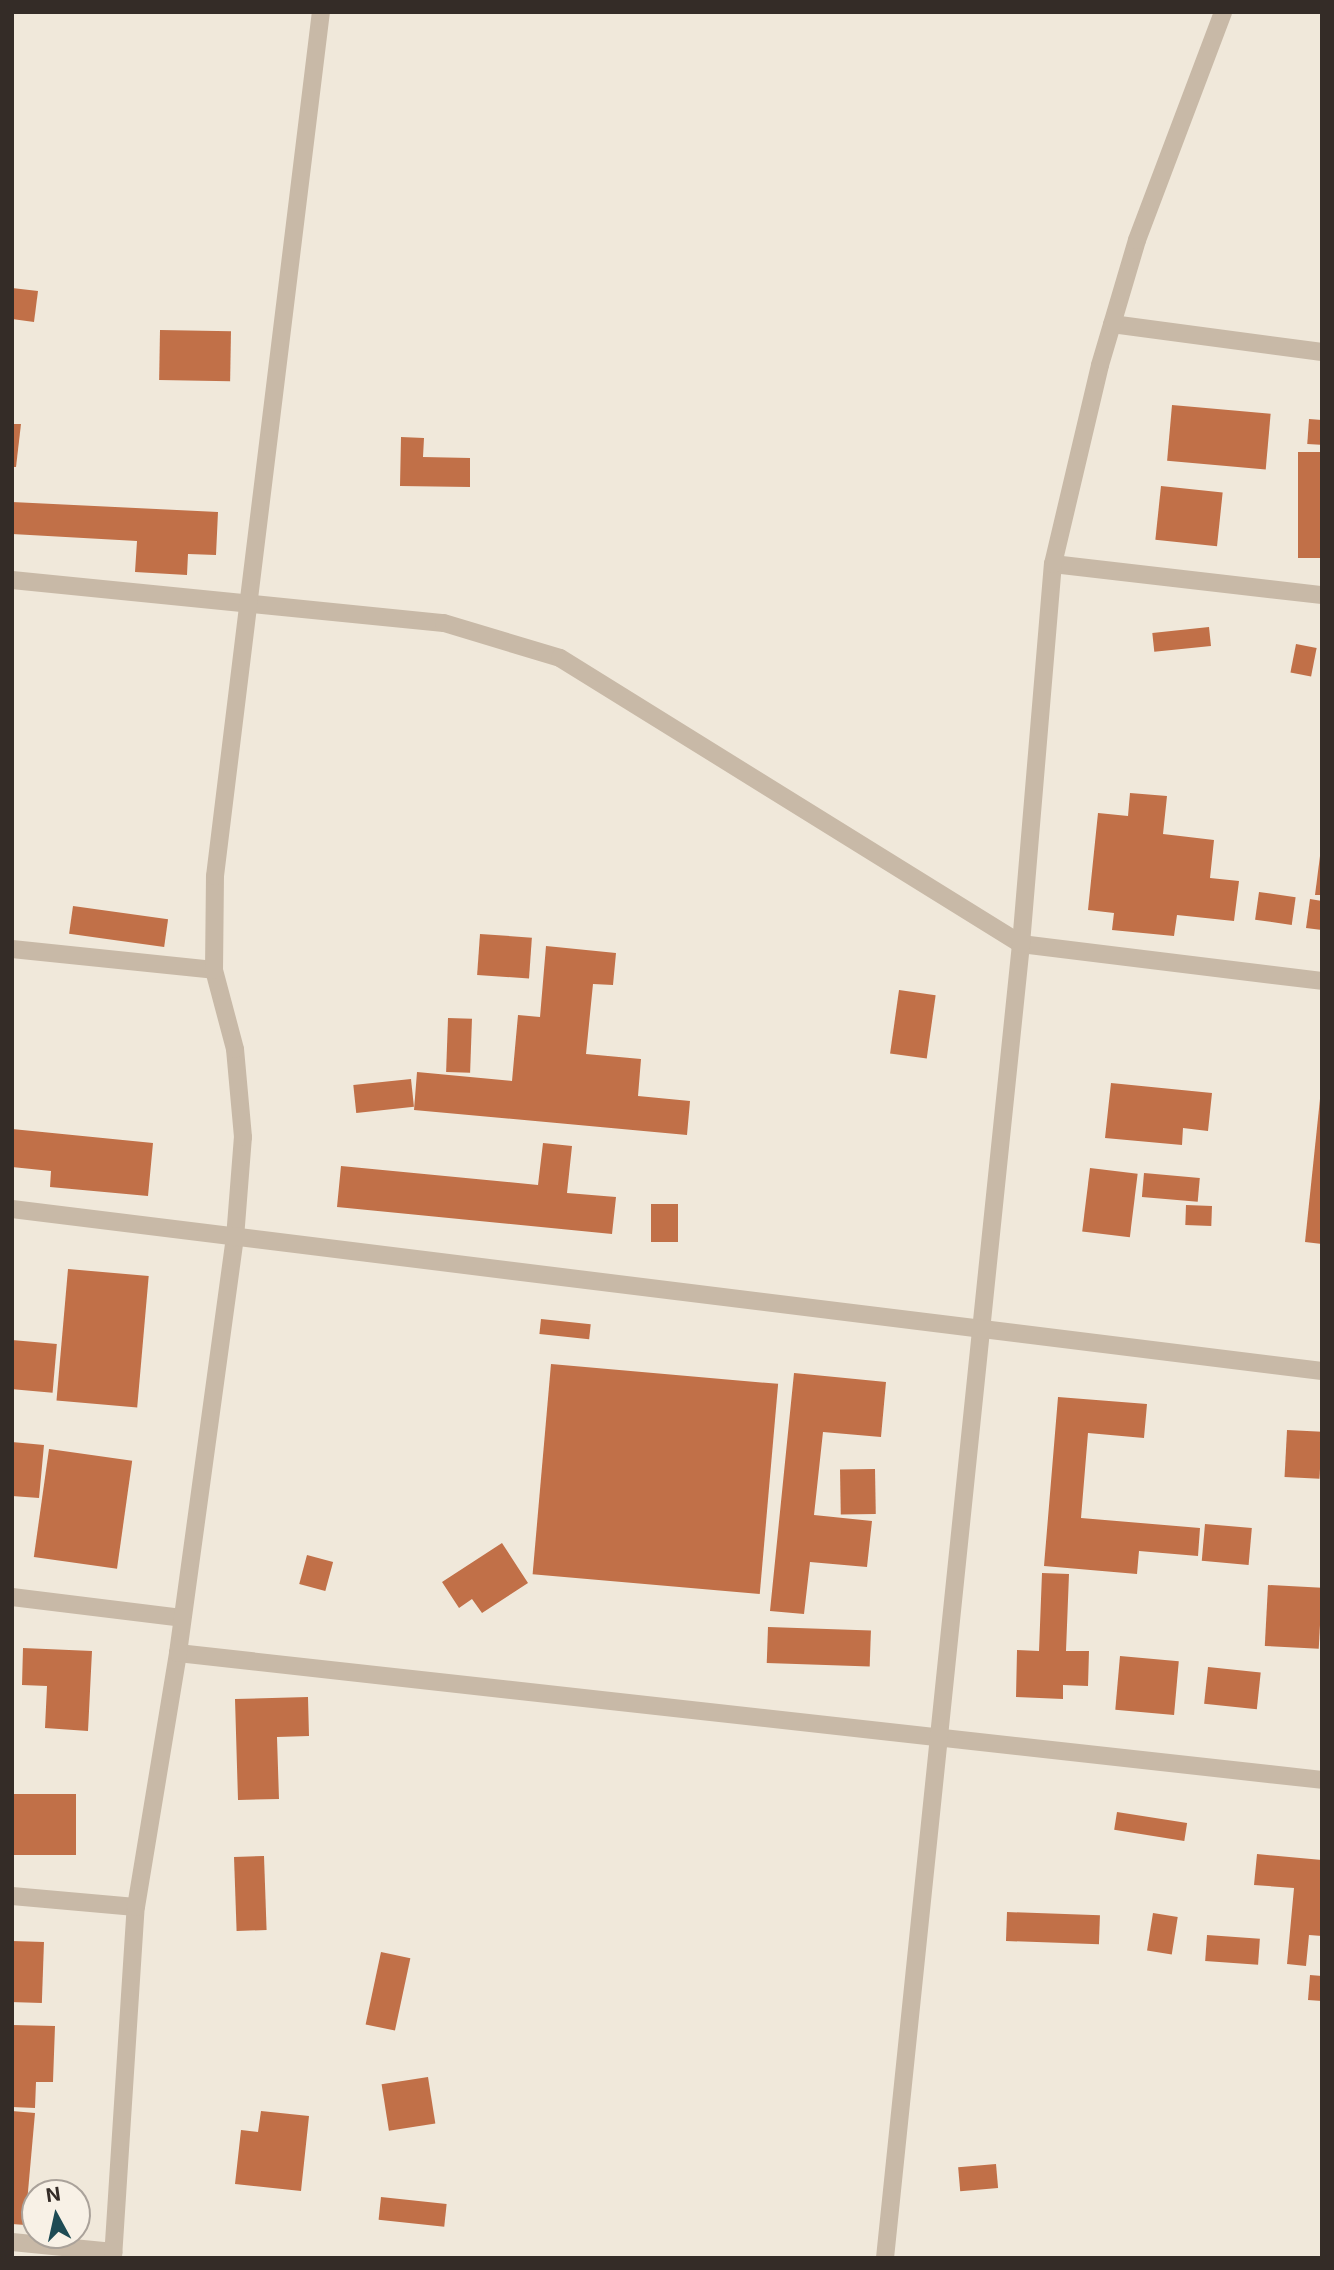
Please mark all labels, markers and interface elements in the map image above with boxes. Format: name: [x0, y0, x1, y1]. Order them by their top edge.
north arrow: [21, 2179, 91, 2249]
text: N: [45, 2182, 62, 2207]

